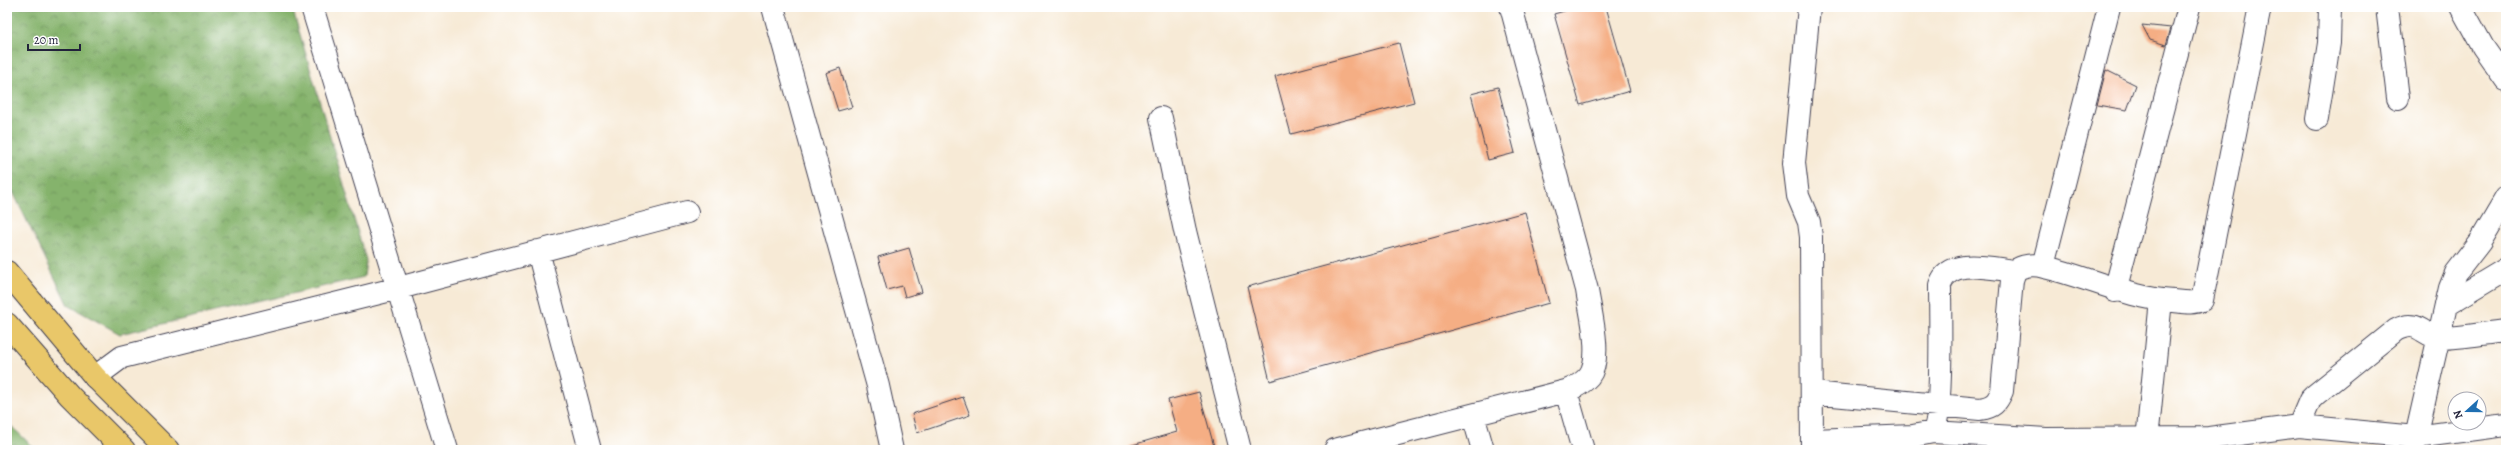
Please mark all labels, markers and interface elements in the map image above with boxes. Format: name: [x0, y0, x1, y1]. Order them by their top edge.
scale bar: [28, 26, 80, 52]
text: 20 m: [34, 32, 58, 48]
north arrow: [2447, 391, 2487, 431]
text: N: [2450, 408, 2467, 421]

